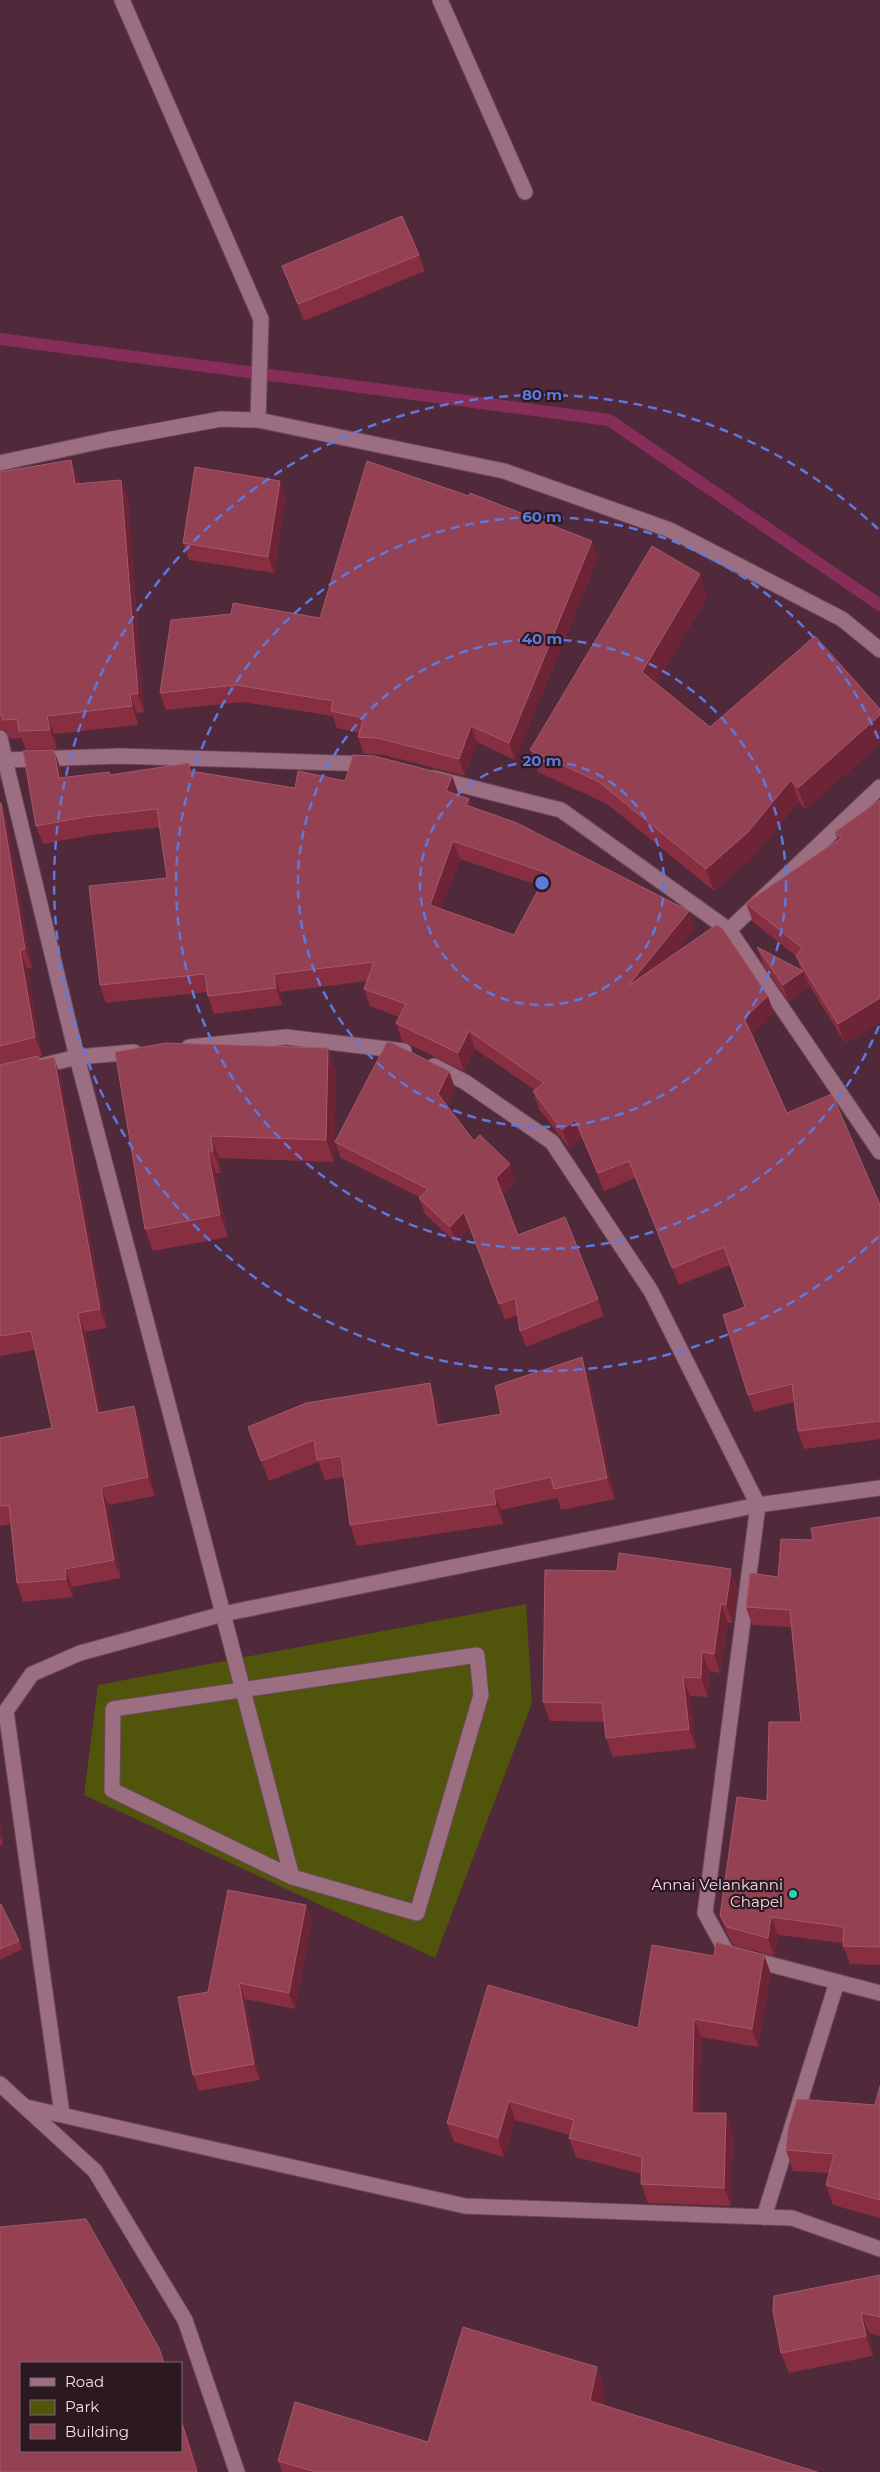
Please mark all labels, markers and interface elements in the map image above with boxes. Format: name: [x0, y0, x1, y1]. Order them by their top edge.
text: 80 m: [522, 385, 562, 404]
text: 60 m: [522, 507, 562, 526]
text: 40 m: [522, 629, 562, 648]
text: 20 m: [522, 751, 562, 770]
centre of rings: [533, 874, 551, 892]
place label: Annai Velankanni Chapel: [651, 1875, 783, 1911]
marker: Annai Velankanni Chapel: [787, 1888, 799, 1900]
legend: [20, 2362, 182, 2452]
text: Road: [65, 2372, 104, 2391]
text: Park: [65, 2397, 99, 2416]
text: Building: [65, 2422, 129, 2441]

